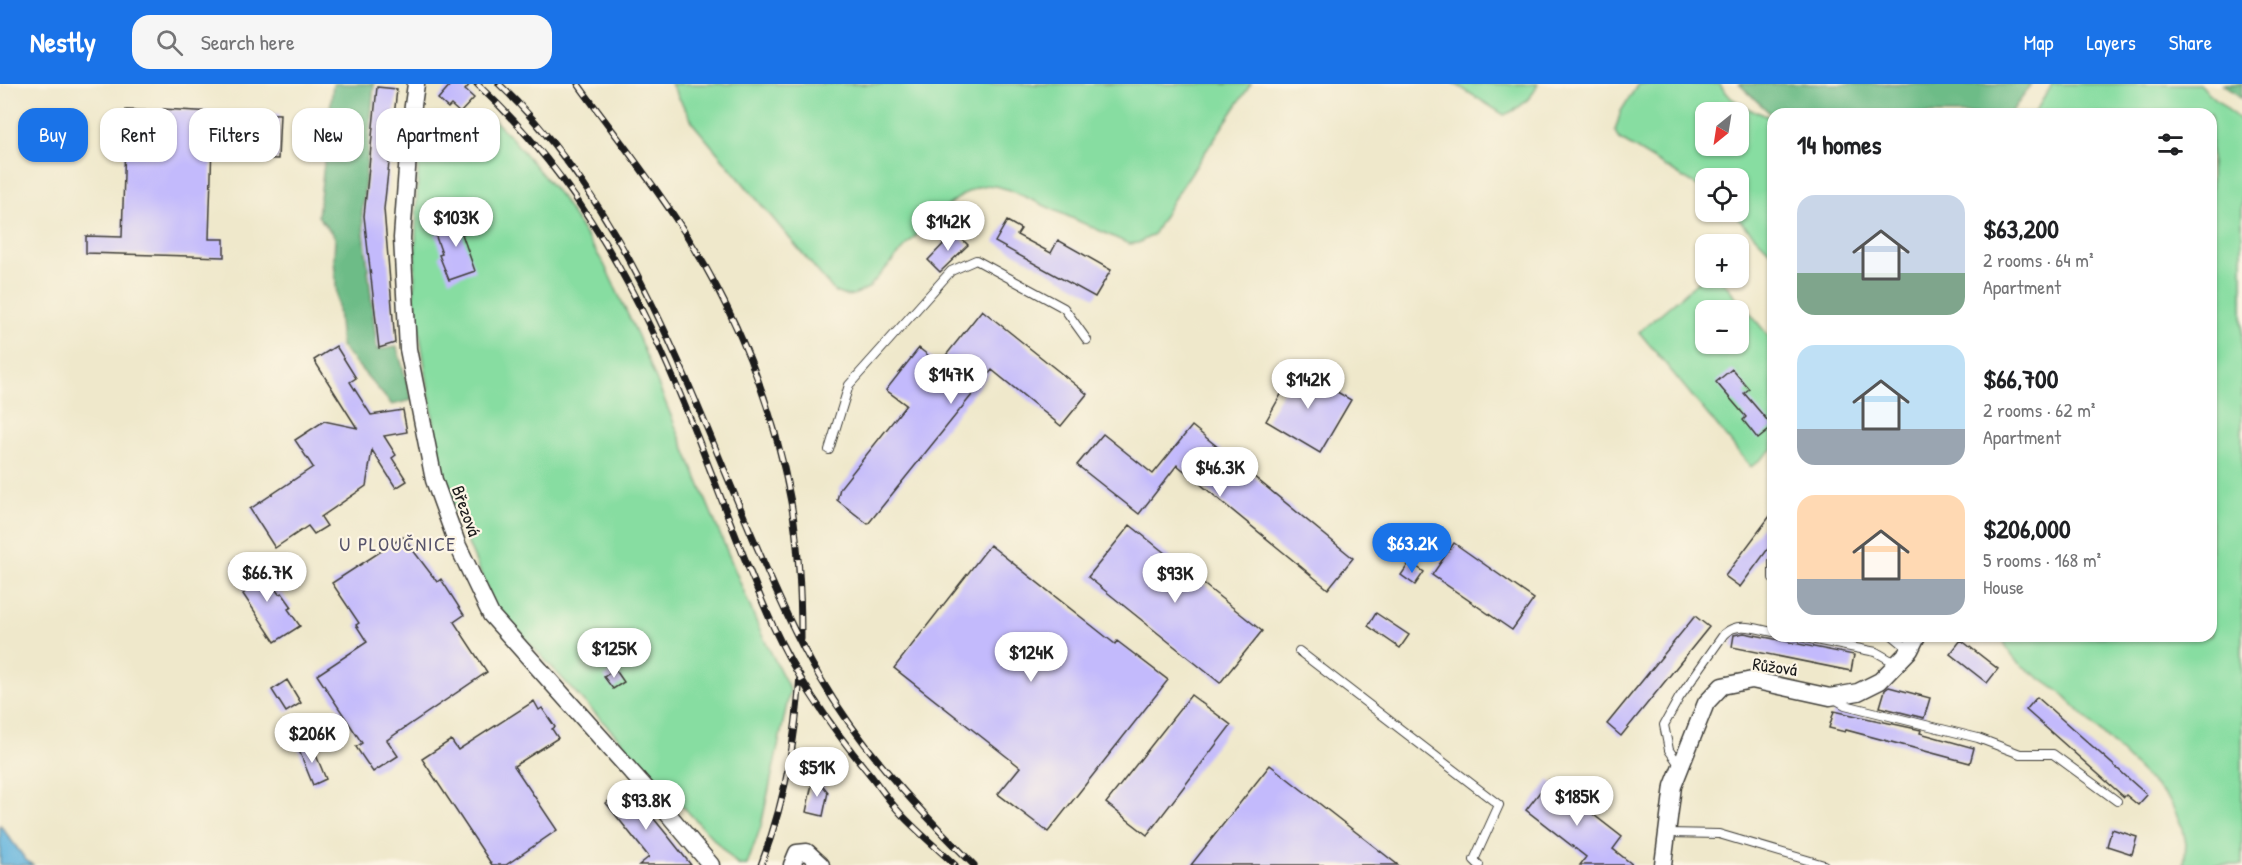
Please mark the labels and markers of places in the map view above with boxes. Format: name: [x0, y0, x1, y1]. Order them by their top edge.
pin: $103K: [414, 197, 498, 248]
pin: $142K: [906, 201, 990, 252]
pin: $147K: [909, 354, 993, 405]
pin: $142K: [1266, 359, 1350, 410]
pin: $46.3K: [1171, 447, 1269, 498]
pin: $63.2K: [1363, 523, 1461, 574]
pin: $66.7K: [218, 552, 316, 603]
pin: $93K: [1139, 553, 1211, 604]
pin: $125K: [572, 628, 656, 679]
pin: $124K: [989, 632, 1073, 683]
pin: $206K: [270, 713, 354, 764]
pin: $51K: [781, 747, 853, 798]
pin: $185K: [1535, 776, 1619, 827]
pin: $93.8K: [597, 780, 695, 831]

